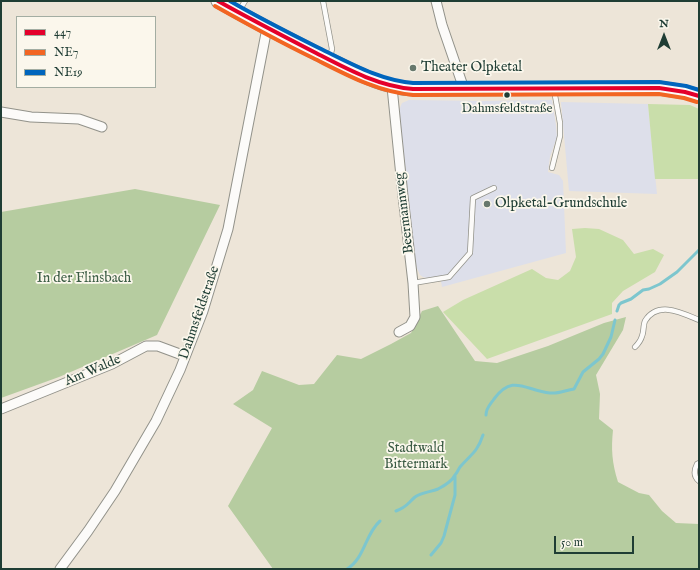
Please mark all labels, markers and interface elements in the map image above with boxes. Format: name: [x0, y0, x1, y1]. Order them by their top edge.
legend: [16, 16, 156, 88]
north arrow: [644, 16, 684, 56]
text: N: [659, 17, 669, 31]
text: 447: [54, 25, 71, 40]
text: NE7: [54, 45, 78, 60]
place label: Theater Olpketal: [421, 60, 522, 76]
marker: Theater Olpketal: [408, 63, 418, 73]
text: NE19: [54, 65, 82, 80]
marker: Dahmsfeldstraße: [502, 90, 512, 100]
place label: Dahmsfeldstraße: [462, 101, 552, 117]
street label: Beermannweg: [392, 171, 418, 255]
place label: Olpketal-Grundschule: [495, 196, 627, 212]
marker: Olpketal-Grundschule: [482, 199, 492, 209]
street label: Dahmsfeldstraße: [176, 264, 224, 362]
park label: In der Flinsbach: [37, 271, 131, 287]
street label: Am Walde: [62, 352, 124, 390]
park label: Stadtwald Bittermark: [384, 441, 448, 474]
scale bar: [556, 528, 636, 554]
text: 50 m: [561, 535, 583, 550]

